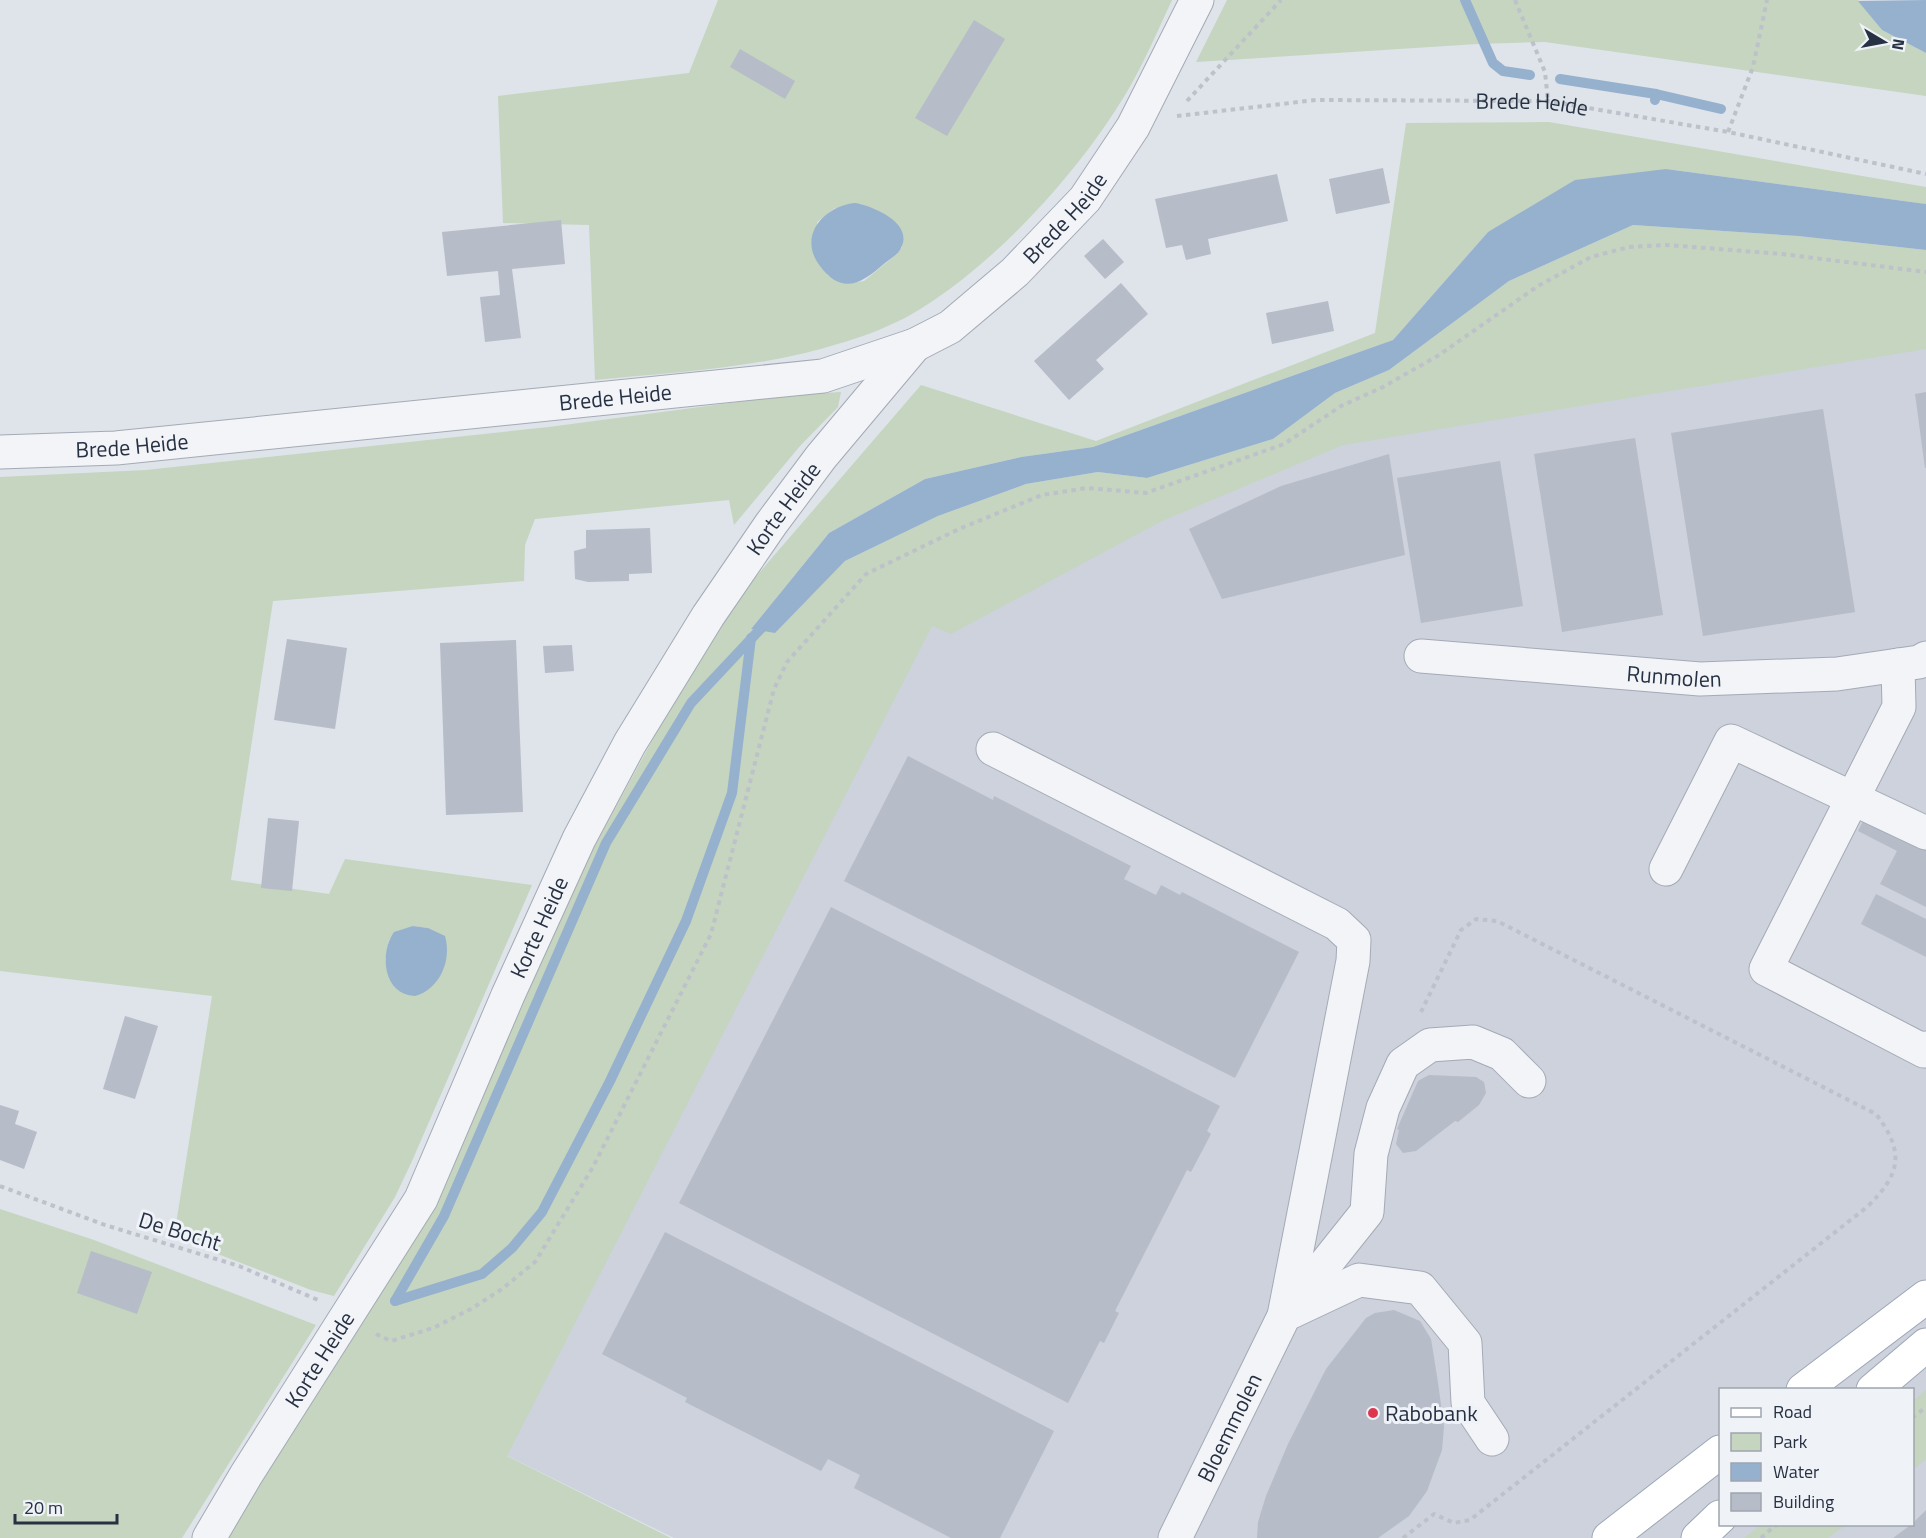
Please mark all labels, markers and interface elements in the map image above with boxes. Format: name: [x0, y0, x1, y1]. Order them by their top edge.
north arrow: [1854, 12, 1914, 72]
text: N: [1886, 37, 1912, 52]
street label: Brede Heide: [1475, 84, 1591, 125]
street label: Brede Heide: [1015, 165, 1115, 271]
street label: Brede Heide: [557, 375, 673, 420]
street label: Brede Heide: [75, 424, 190, 466]
street label: Korte Heide: [737, 455, 829, 562]
street label: Runmolen: [1625, 656, 1722, 696]
street label: Korte Heide: [501, 871, 577, 984]
street label: De Bocht: [135, 1202, 226, 1260]
street label: Korte Heide: [276, 1304, 363, 1414]
street label: Bloemmolen: [1188, 1367, 1270, 1488]
legend: [1719, 1388, 1914, 1526]
place label: Rabobank: [1385, 1396, 1478, 1430]
text: Road: [1773, 1398, 1812, 1425]
marker: Rabobank: [1366, 1406, 1380, 1420]
text: Park: [1773, 1428, 1808, 1455]
text: Water: [1773, 1458, 1819, 1485]
scale bar: [15, 1487, 117, 1525]
text: Building: [1773, 1488, 1834, 1515]
text: 20 m: [24, 1494, 63, 1521]

